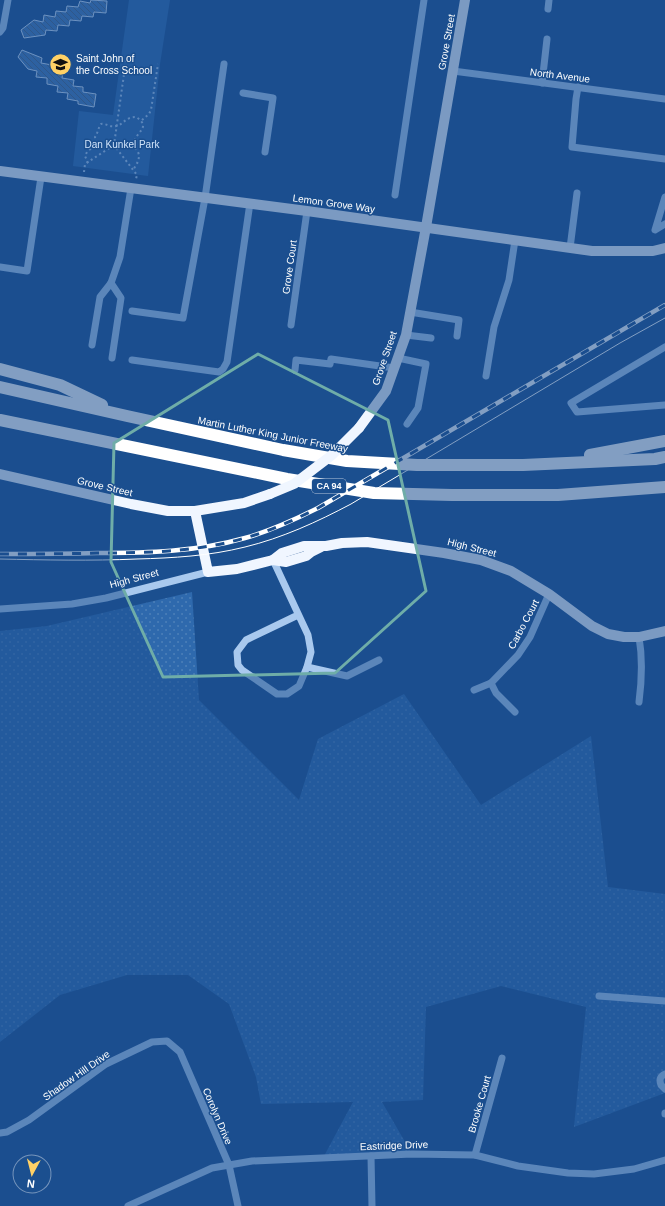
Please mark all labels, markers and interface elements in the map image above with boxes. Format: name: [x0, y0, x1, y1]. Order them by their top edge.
street label: Grove Street: [436, 13, 457, 71]
school or university icon: Saint John of the Cross School: [47, 51, 73, 77]
place label: Saint John of the Cross School: [76, 53, 152, 76]
street label: North Avenue: [529, 66, 591, 85]
park label: Dan Kunkel Park: [84, 139, 161, 150]
street label: Lemon Grove Way: [292, 192, 376, 215]
street label: Grove Court: [280, 239, 299, 295]
street label: Grove Street: [370, 329, 399, 387]
street label: Martin Luther King Junior Freeway: [197, 415, 349, 454]
street label: Grove Street: [76, 475, 134, 498]
road number: CA 94: [312, 479, 346, 493]
street label: High Street: [446, 536, 498, 559]
street label: High Street: [109, 567, 160, 590]
street label: Carbo Court: [506, 597, 541, 651]
street label: Shadow Hill Drive: [41, 1048, 112, 1103]
street label: Brooke Court: [466, 1074, 493, 1134]
street label: Corolyn Drive: [201, 1086, 235, 1147]
street label: Eastridge Drive: [360, 1139, 429, 1152]
north arrow: [12, 1154, 52, 1194]
text: N: [26, 1177, 35, 1190]

